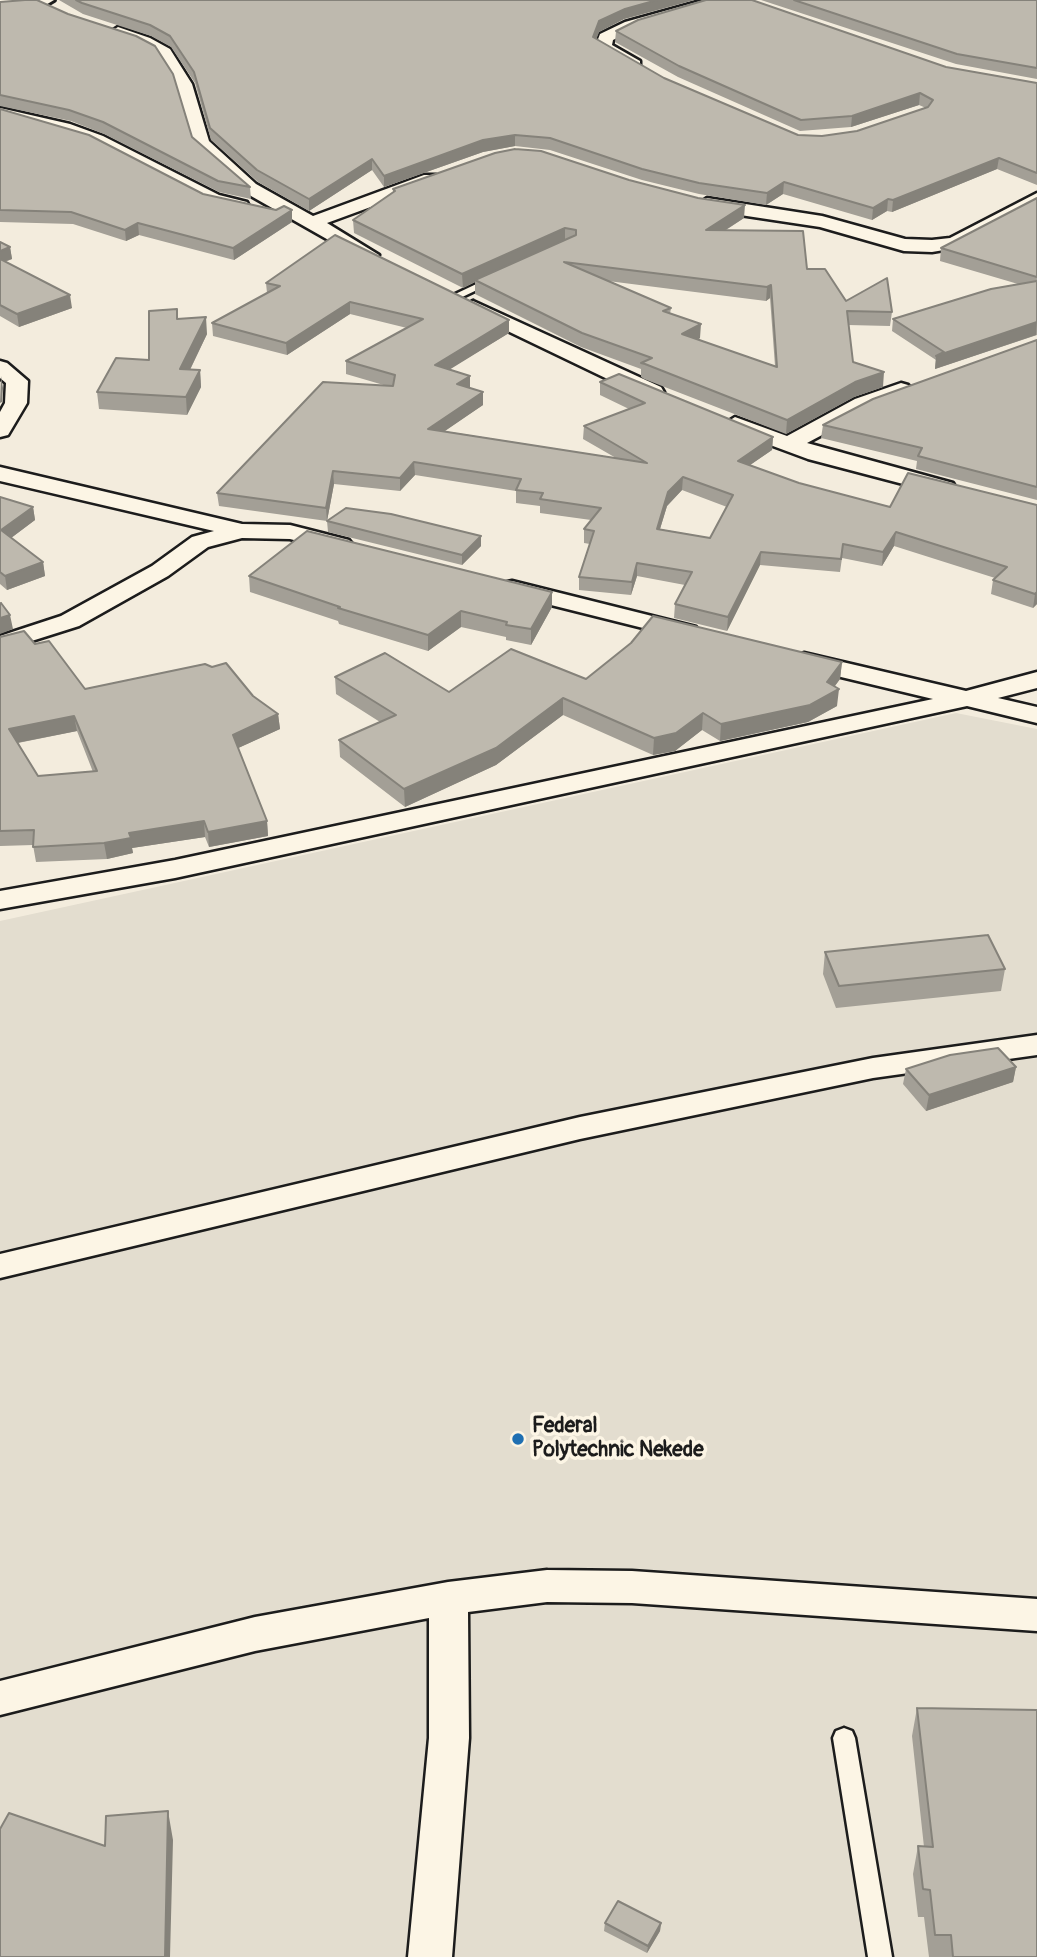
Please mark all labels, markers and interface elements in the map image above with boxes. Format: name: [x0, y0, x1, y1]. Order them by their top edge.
place label: Federal Polytechnic Nekede: [532, 1414, 704, 1464]
marker: Federal Polytechnic Nekede: [510, 1431, 526, 1447]

